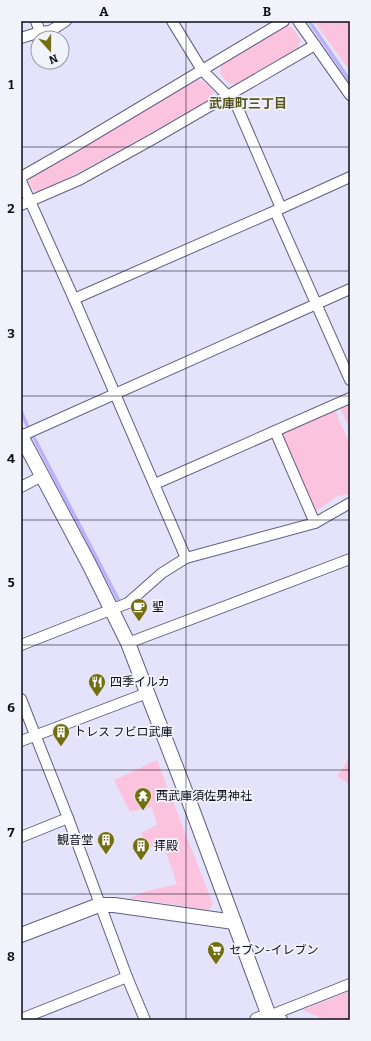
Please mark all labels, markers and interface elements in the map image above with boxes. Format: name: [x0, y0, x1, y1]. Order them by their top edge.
text: A: [99, 4, 109, 19]
text: B: [263, 4, 271, 19]
north arrow: [30, 30, 70, 70]
text: N: [47, 51, 60, 67]
text: 1: [8, 77, 14, 92]
district label: 武庫町三丁目: [209, 96, 287, 111]
text: 2: [7, 201, 15, 216]
text: 3: [7, 326, 15, 341]
text: 4: [7, 451, 15, 466]
text: 5: [7, 575, 15, 590]
cafe icon: 聖: [129, 597, 149, 622]
place label: 聖: [152, 600, 164, 614]
restaurant icon: 四季イルカ: [87, 672, 107, 697]
place label: 四季イルカ: [110, 675, 170, 689]
text: 6: [7, 700, 15, 715]
building icon: トレス フビロ武庫: [51, 722, 71, 747]
place label: トレス フビロ武庫: [74, 725, 172, 739]
temple icon: 西武庫須佐男神社: [133, 786, 153, 811]
place label: 西武庫須佐男神社: [156, 789, 252, 803]
text: 7: [8, 825, 15, 840]
building icon: 観音堂: [96, 830, 116, 855]
place label: 観音堂: [57, 833, 93, 847]
building icon: 拝殿: [131, 836, 151, 861]
place label: 拝殿: [154, 839, 178, 853]
supermarket icon: セブン-イレブン: [206, 940, 226, 965]
place label: セブン-イレブン: [229, 943, 319, 957]
text: 8: [7, 949, 15, 964]

